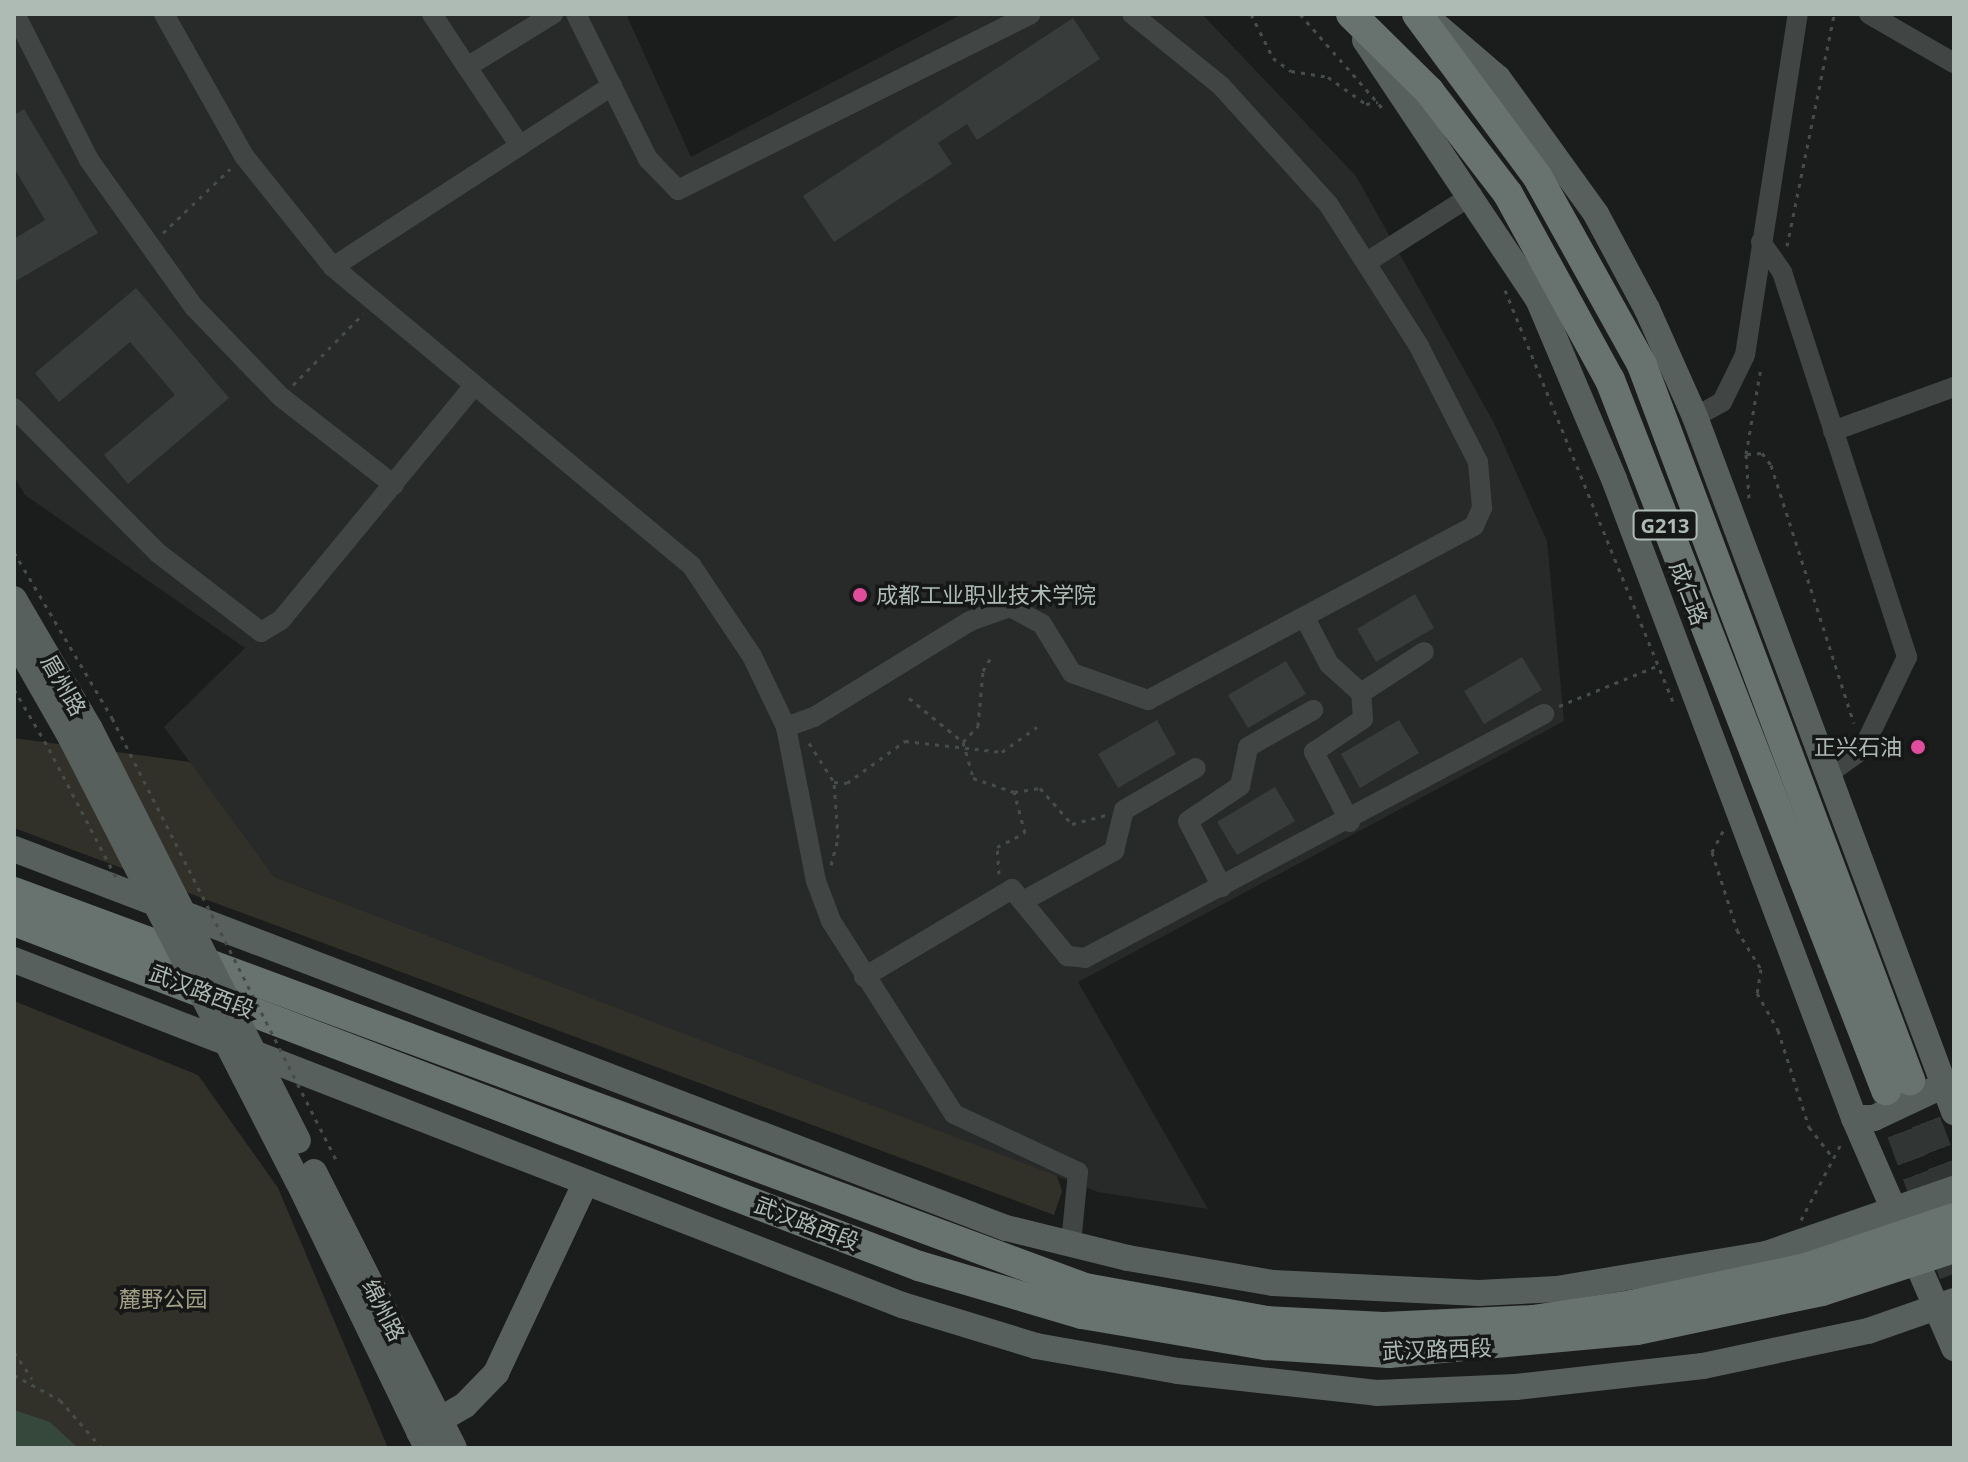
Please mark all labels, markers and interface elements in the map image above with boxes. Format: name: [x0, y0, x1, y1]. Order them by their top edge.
road number: G213: [1631, 509, 1699, 541]
street label: 成仁路: [1665, 557, 1713, 629]
place label: 成都工业职业技术学院: [876, 582, 1096, 608]
marker: 成都工业职业技术学院: [851, 586, 869, 604]
street label: 眉州路: [36, 650, 92, 720]
place label: 正兴石油: [1814, 734, 1902, 760]
marker: 正兴石油: [1909, 738, 1927, 756]
street label: 武汉路西段: [146, 959, 258, 1023]
street label: 武汉路西段: [751, 1191, 863, 1255]
street label: 绵州路: [357, 1275, 411, 1345]
park label: 麓野公园: [119, 1286, 207, 1312]
street label: 武汉路西段: [1382, 1334, 1492, 1364]

